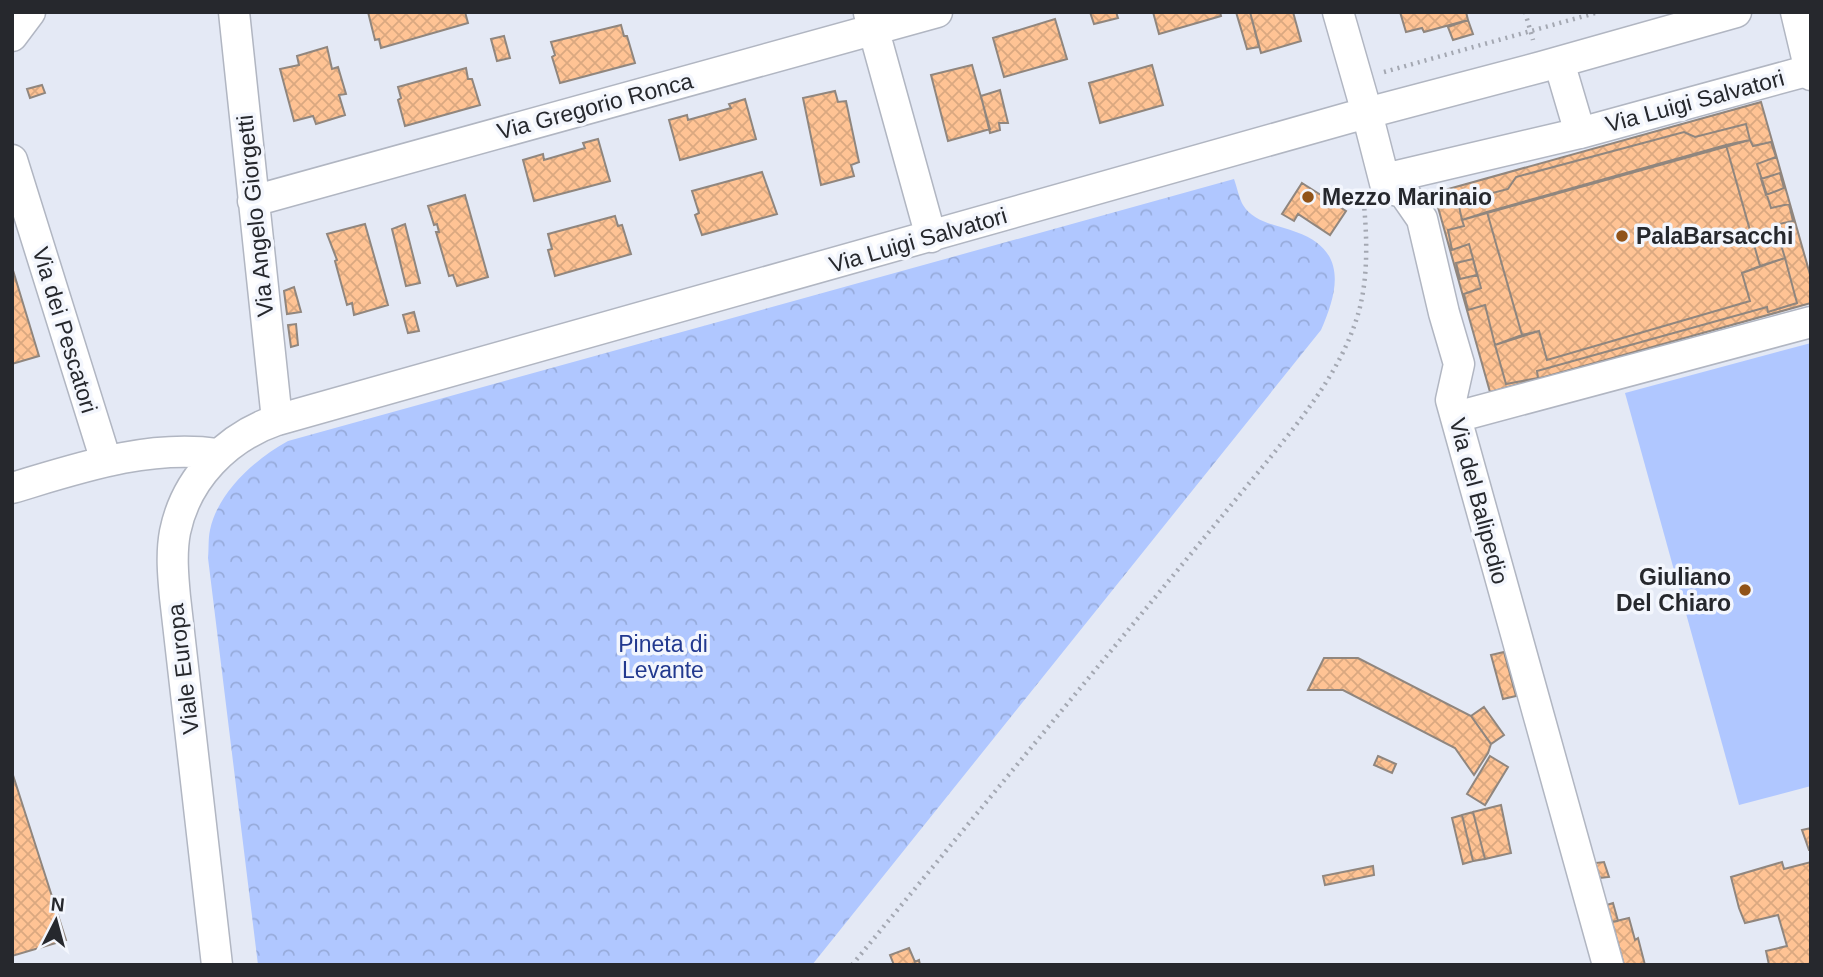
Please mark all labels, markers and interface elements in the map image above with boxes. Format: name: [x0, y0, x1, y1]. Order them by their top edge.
street label: Via Luigi Salvatori: [1603, 65, 1787, 137]
street label: Via Gregorio Ronca: [494, 67, 696, 145]
street label: Via Angelo Giorgetti: [231, 114, 279, 318]
place label: Mezzo Marinaio: [1322, 184, 1492, 210]
marker: Mezzo Marinaio: [1300, 189, 1316, 205]
street label: Via Luigi Salvatori: [826, 202, 1010, 278]
place label: PalaBarsacchi: [1636, 223, 1793, 249]
marker: PalaBarsacchi: [1614, 228, 1630, 244]
street label: Via dei Pescatori: [27, 244, 103, 416]
street label: Via del Balipedio: [1444, 415, 1514, 587]
place label: Giuliano Del Chiaro: [1616, 564, 1731, 616]
marker: Giuliano Del Chiaro: [1737, 582, 1753, 598]
street label: Viale Europa: [162, 602, 204, 736]
park label: Pineta di Levante: [618, 631, 708, 683]
north arrow: [21, 886, 91, 956]
text: N: [50, 893, 66, 916]

